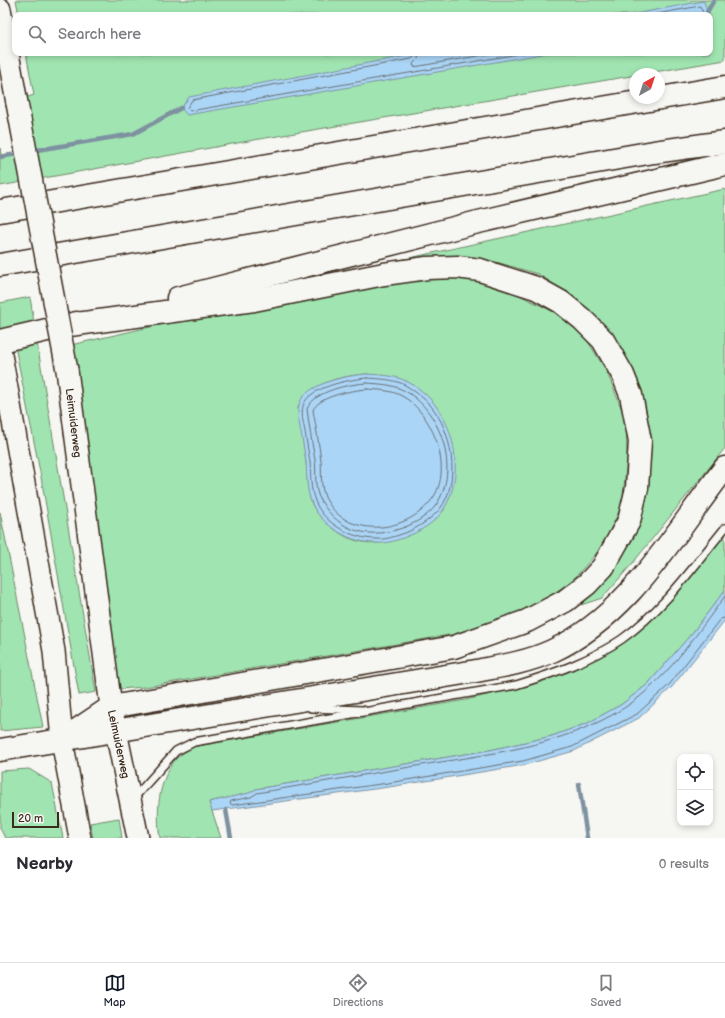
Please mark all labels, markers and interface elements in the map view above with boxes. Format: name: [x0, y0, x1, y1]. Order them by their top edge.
search box: [12, 12, 713, 56]
icon: search: [26, 23, 48, 45]
text: Search here: [58, 25, 141, 44]
north arrow: [629, 68, 665, 104]
street label: Leimuiderweg: [63, 388, 84, 458]
street label: Leimuiderweg: [105, 709, 132, 780]
map controls: [677, 754, 713, 826]
button: locate: [677, 754, 713, 790]
button: layers: [677, 790, 713, 826]
scale bar: [12, 810, 59, 829]
text: 20 m: [18, 812, 43, 825]
text: Nearby: [16, 854, 73, 874]
text: 0 results: [659, 856, 709, 872]
tab: Map: [104, 972, 126, 1009]
tab: Directions: [333, 972, 383, 1009]
tab: Saved: [591, 972, 621, 1009]

